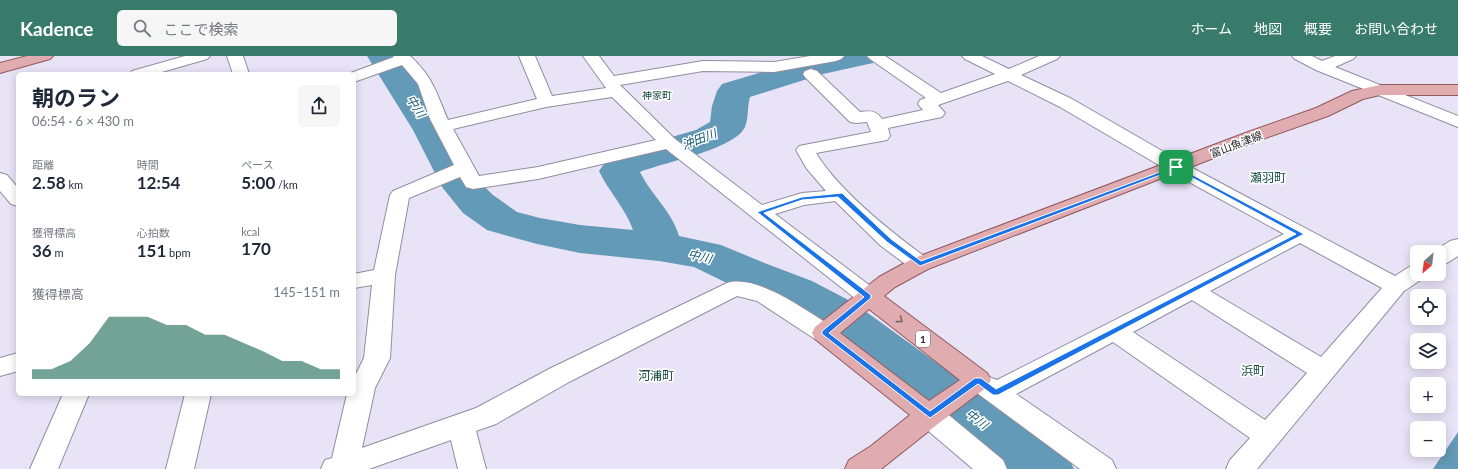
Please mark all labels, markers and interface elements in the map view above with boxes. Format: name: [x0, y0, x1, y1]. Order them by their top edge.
search box: [117, 10, 397, 46]
text: Kadence: [20, 17, 93, 40]
icon: search: [131, 17, 153, 39]
text: ここで検索: [163, 20, 238, 38]
text: ホーム: [1190, 20, 1232, 37]
text: 地図: [1254, 20, 1282, 37]
text: 概要: [1304, 20, 1332, 37]
text: お問い合わせ: [1354, 20, 1438, 37]
text: 朝のラン: [32, 84, 120, 111]
button: share: [298, 85, 340, 127]
district label: 神家町: [642, 89, 672, 101]
water label: 中川: [403, 92, 430, 122]
text: 06:54 · 6 × 430 m: [32, 113, 134, 129]
water label: 沖田川: [680, 125, 720, 152]
street label: 富山魚津線: [1208, 128, 1264, 160]
pin: [1159, 150, 1193, 184]
icon: arrive: [1165, 156, 1187, 178]
text: 距離: [32, 158, 54, 171]
text: 時間: [137, 158, 159, 171]
text: ペース: [241, 158, 274, 171]
district label: 瀬羽町: [1250, 170, 1286, 185]
text: 2.58: [32, 172, 66, 193]
text: 12:54: [137, 172, 180, 193]
text: 5:00: [241, 172, 275, 193]
text: km: [66, 178, 83, 191]
text: /km: [275, 178, 298, 191]
text: kcal: [241, 225, 260, 238]
text: 獲得標高: [32, 226, 76, 239]
text: 心拍数: [137, 226, 170, 239]
text: 170: [241, 238, 271, 259]
text: 36: [32, 240, 52, 261]
text: 151: [137, 240, 166, 261]
north arrow: [1410, 245, 1446, 281]
map controls: [1410, 245, 1446, 457]
text: m: [52, 246, 64, 259]
text: bpm: [166, 246, 190, 259]
water label: 中川: [687, 246, 715, 266]
text: 145–151 m: [273, 284, 340, 300]
text: 獲得標高: [32, 286, 84, 302]
button: locate: [1410, 289, 1446, 325]
one-way arrow: [895, 316, 902, 323]
road number: 1: [916, 331, 930, 347]
button: layers: [1410, 333, 1446, 369]
district label: 浜町: [1241, 363, 1265, 378]
district label: 河浦町: [638, 368, 674, 383]
button: +: [1410, 377, 1446, 413]
water label: 中川: [963, 406, 993, 433]
button: −: [1410, 421, 1446, 457]

